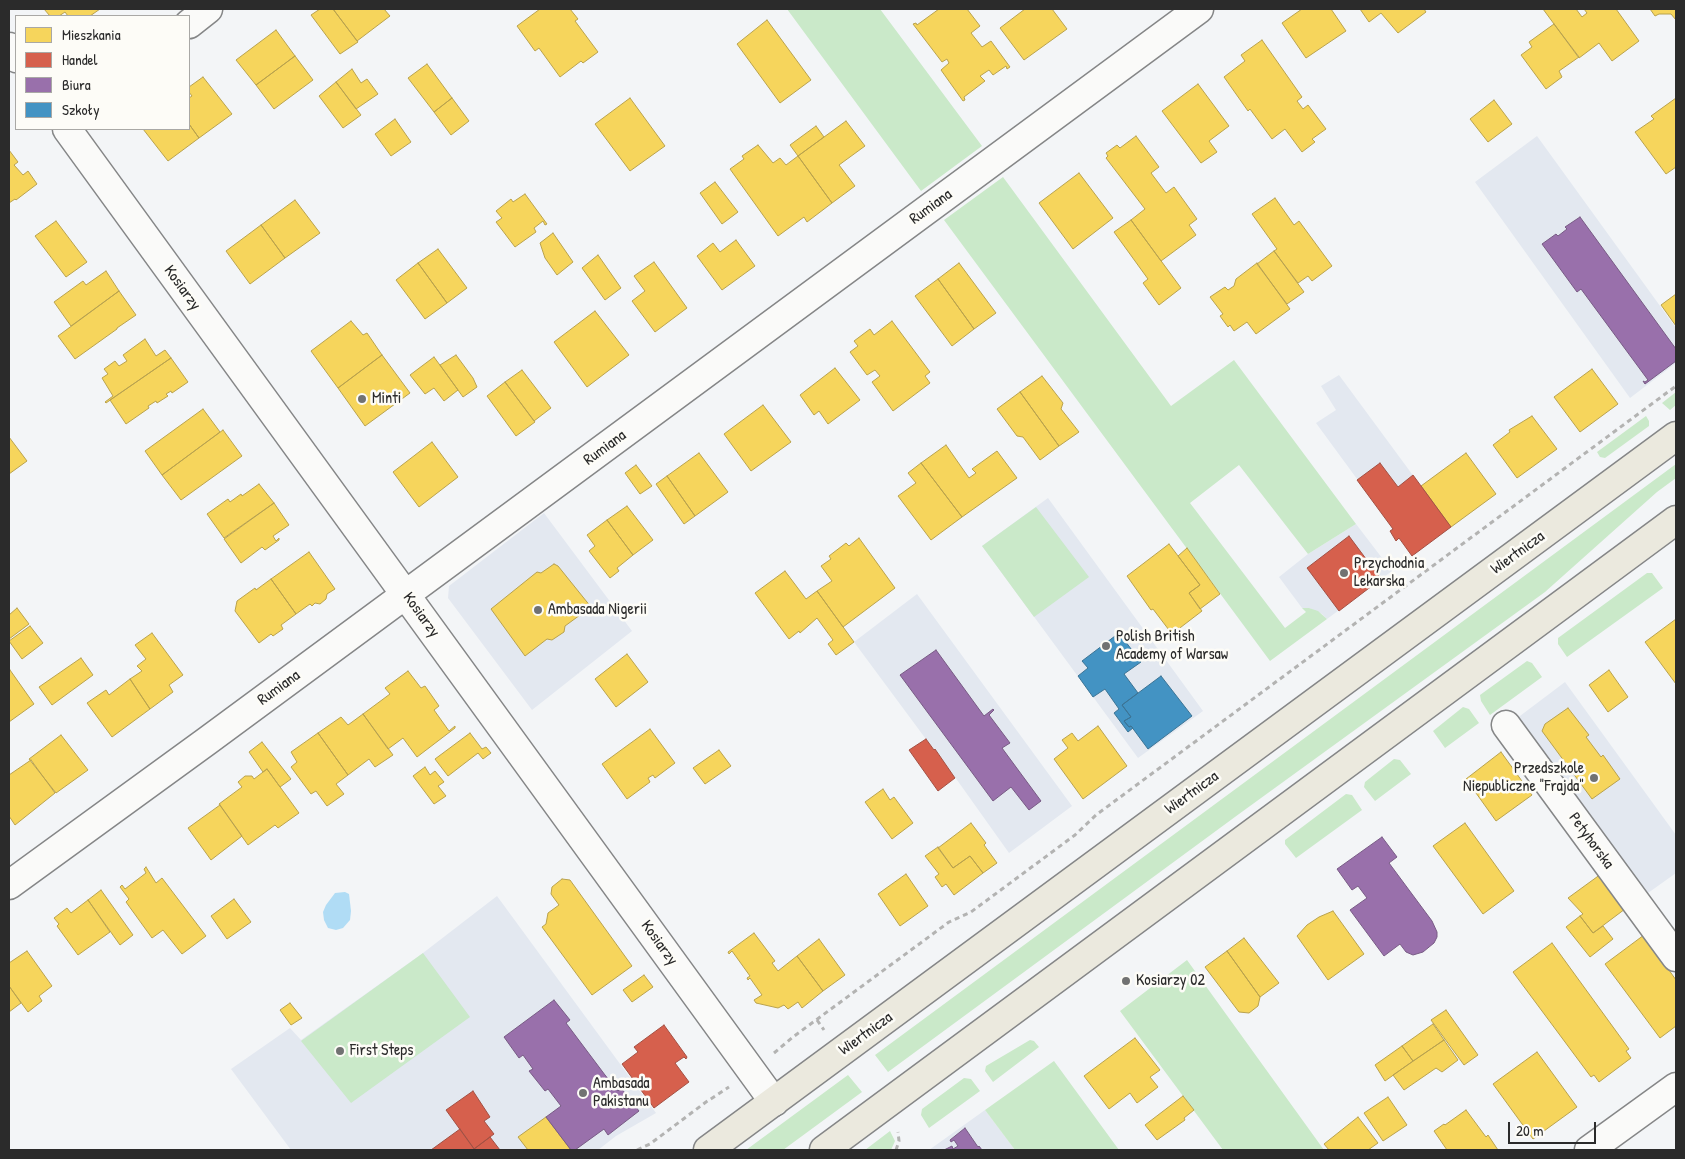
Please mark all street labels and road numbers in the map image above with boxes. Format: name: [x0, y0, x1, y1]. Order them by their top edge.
street label: Rumiana: [906, 185, 956, 229]
street label: Kosiarzy: [159, 262, 205, 314]
street label: Rumiana: [580, 426, 630, 470]
street label: Wiertnicza: [1487, 527, 1549, 579]
street label: Kosiarzy: [398, 589, 444, 641]
street label: Rumiana: [254, 666, 304, 710]
street label: Wiertnicza: [1161, 767, 1223, 819]
street label: Petyhorska: [1564, 809, 1618, 873]
street label: Kosiarzy: [636, 917, 682, 969]
street label: Wiertnicza: [835, 1008, 897, 1060]

